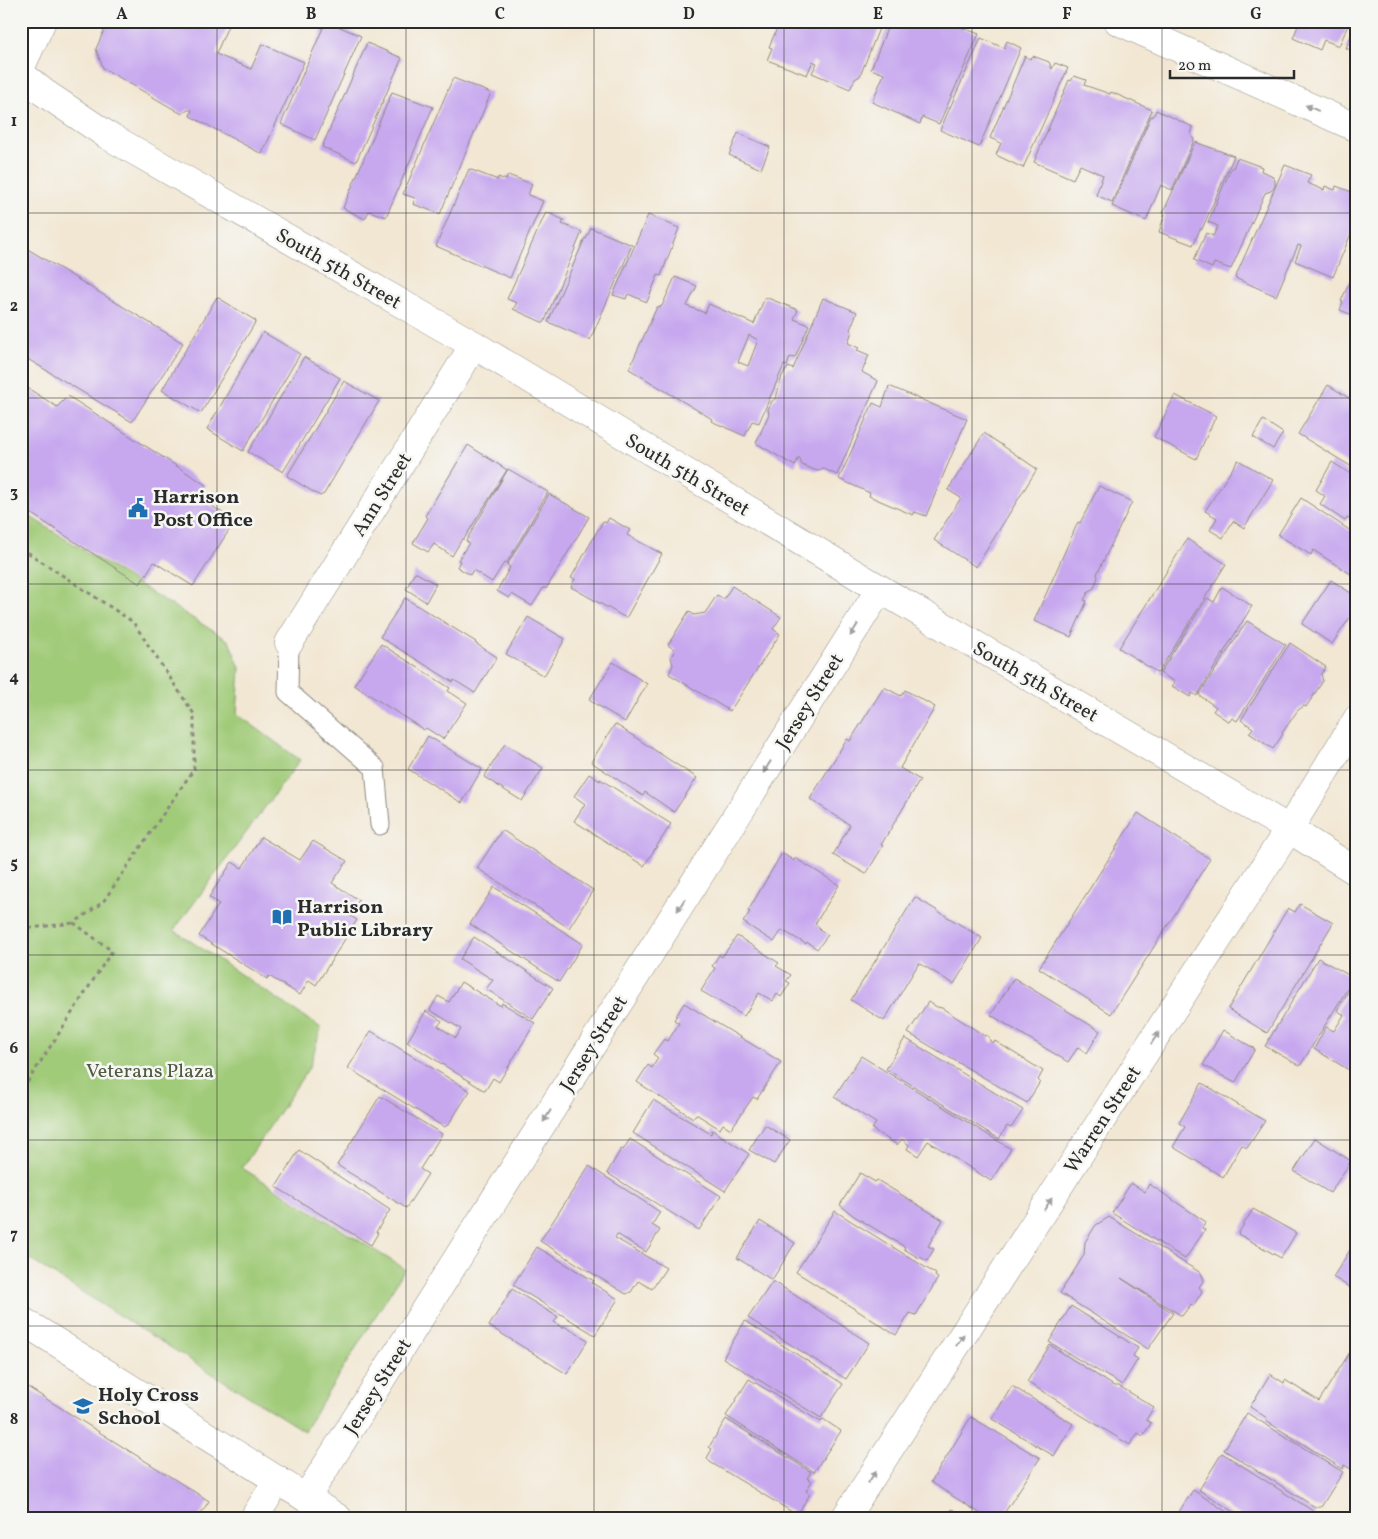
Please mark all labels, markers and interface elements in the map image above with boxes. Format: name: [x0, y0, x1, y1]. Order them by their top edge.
text: A: [116, 4, 128, 26]
text: B: [306, 4, 317, 26]
text: C: [495, 4, 505, 26]
text: D: [683, 4, 695, 26]
text: E: [873, 4, 883, 26]
text: F: [1062, 4, 1072, 26]
text: G: [1250, 4, 1262, 26]
scale bar: [1170, 48, 1294, 80]
text: 20 m: [1178, 56, 1211, 77]
one-way arrow: [1305, 103, 1319, 111]
text: 1: [11, 111, 17, 133]
street label: South 5th Street: [270, 222, 406, 317]
text: 2: [10, 296, 18, 318]
street label: South 5th Street: [619, 427, 755, 524]
street label: Ann Street: [346, 448, 420, 543]
text: 3: [10, 482, 18, 504]
place label: Harrison Post Office: [153, 484, 253, 535]
public building icon: Harrison Post Office: [127, 497, 149, 519]
one-way arrow: [850, 623, 859, 637]
street label: South 5th Street: [967, 635, 1103, 730]
street label: Jersey Street: [770, 648, 851, 756]
text: 4: [9, 667, 19, 689]
one-way arrow: [763, 761, 772, 774]
text: 5: [10, 853, 18, 875]
place label: Harrison Public Library: [297, 894, 433, 945]
one-way arrow: [676, 898, 685, 911]
library icon: Harrison Public Library: [271, 906, 293, 928]
street label: Jersey Street: [554, 990, 635, 1098]
one-way arrow: [1150, 1031, 1159, 1044]
text: 6: [10, 1038, 19, 1060]
park label: Veterans Plaza: [86, 1058, 214, 1086]
street label: Warren Street: [1058, 1061, 1149, 1179]
one-way arrow: [543, 1110, 552, 1123]
one-way arrow: [1043, 1197, 1052, 1210]
text: 7: [10, 1224, 18, 1246]
street label: Jersey Street: [338, 1333, 419, 1441]
one-way arrow: [955, 1334, 964, 1347]
place label: Holy Cross School: [98, 1382, 199, 1433]
school or university icon: Holy Cross School: [72, 1395, 94, 1417]
text: 8: [10, 1409, 18, 1431]
one-way arrow: [867, 1470, 876, 1483]

